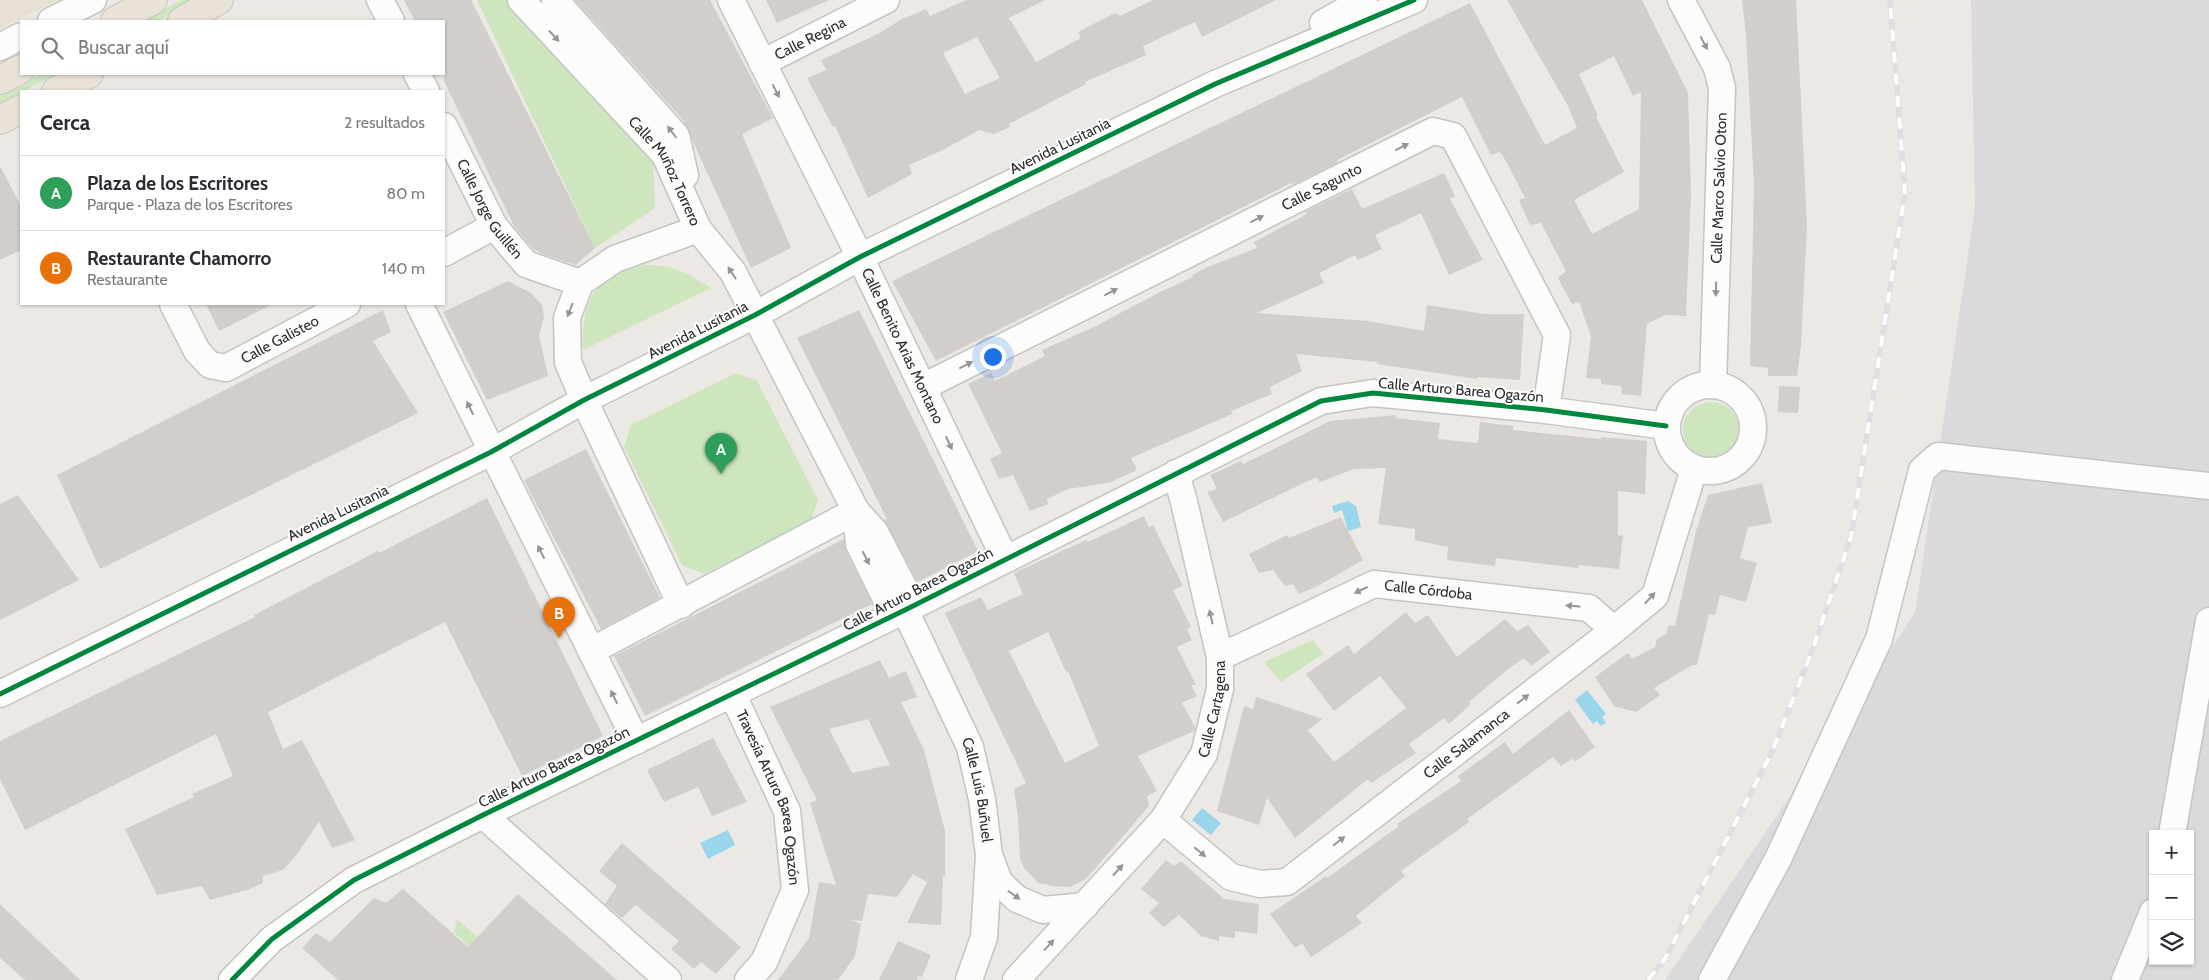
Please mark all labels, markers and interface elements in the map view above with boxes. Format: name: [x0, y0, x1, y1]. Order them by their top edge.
street label: Calle Regina: [772, 13, 849, 64]
search box: [20, 20, 445, 75]
one-way arrow: [548, 29, 560, 41]
icon: search: [38, 34, 66, 62]
text: Buscar aquí: [78, 36, 169, 59]
one-way arrow: [1700, 36, 1708, 50]
one-way arrow: [772, 84, 780, 98]
text: Cerca: [40, 110, 90, 135]
street label: Calle Muñoz Torrero: [625, 112, 704, 229]
street label: Calle Marco Salvio Oton: [1707, 112, 1731, 264]
text: 2 resultados: [344, 113, 425, 132]
street label: Avenida Lusitania: [1007, 113, 1114, 178]
one-way arrow: [667, 125, 677, 139]
one-way arrow: [1395, 143, 1409, 151]
street label: Calle Jorge Guillén: [453, 156, 527, 262]
street label: Calle Sagunto: [1279, 159, 1365, 215]
text: Plaza de los Escritores: [87, 172, 268, 195]
text: A: [51, 184, 61, 203]
text: 80 m: [387, 184, 425, 203]
text: Parque · Plaza de los Escritores: [87, 195, 293, 214]
one-way arrow: [1249, 215, 1264, 224]
text: Restaurante Chamorro: [87, 247, 271, 270]
text: B: [51, 259, 61, 278]
text: 140 m: [382, 259, 425, 278]
street label: Calle Benito Arias Montano: [858, 265, 948, 427]
one-way arrow: [727, 266, 737, 279]
text: Restaurante: [87, 270, 168, 289]
one-way arrow: [1712, 282, 1720, 298]
one-way arrow: [1104, 288, 1119, 296]
street label: Avenida Lusitania: [645, 297, 752, 363]
one-way arrow: [566, 303, 574, 318]
street label: Calle Galisteo: [238, 312, 322, 368]
your location: [980, 344, 1006, 370]
one-way arrow: [959, 361, 973, 369]
street label: Calle Arturo Barea Ogazón: [1377, 374, 1545, 406]
one-way arrow: [465, 401, 473, 415]
pin: A: [705, 433, 737, 474]
one-way arrow: [945, 436, 954, 451]
street label: Avenida Lusitania: [285, 480, 392, 545]
street label: Calle Arturo Barea Ogazón: [840, 543, 996, 635]
one-way arrow: [537, 545, 545, 559]
one-way arrow: [862, 551, 870, 566]
street label: Calle Córdoba: [1383, 576, 1474, 604]
one-way arrow: [1354, 587, 1368, 595]
one-way arrow: [1644, 592, 1656, 604]
pin: B: [543, 597, 575, 638]
one-way arrow: [1565, 602, 1581, 610]
one-way arrow: [1207, 610, 1215, 625]
street label: Calle Cartagena: [1194, 660, 1229, 759]
one-way arrow: [610, 690, 618, 704]
one-way arrow: [1516, 694, 1529, 705]
street label: Calle Salamanca: [1420, 704, 1514, 783]
street label: Travesía Arturo Barea Ogazón: [732, 707, 803, 886]
street label: Calle Arturo Barea Ogazón: [475, 722, 633, 812]
street label: Calle Luis Buñuel: [958, 734, 996, 844]
map controls: [2149, 830, 2194, 965]
button: +: [2149, 830, 2194, 875]
one-way arrow: [1332, 836, 1345, 847]
one-way arrow: [1194, 846, 1207, 857]
one-way arrow: [1112, 864, 1124, 876]
button: −: [2149, 875, 2194, 920]
one-way arrow: [1007, 890, 1021, 900]
button: layers: [2149, 920, 2194, 965]
one-way arrow: [1043, 939, 1055, 951]

